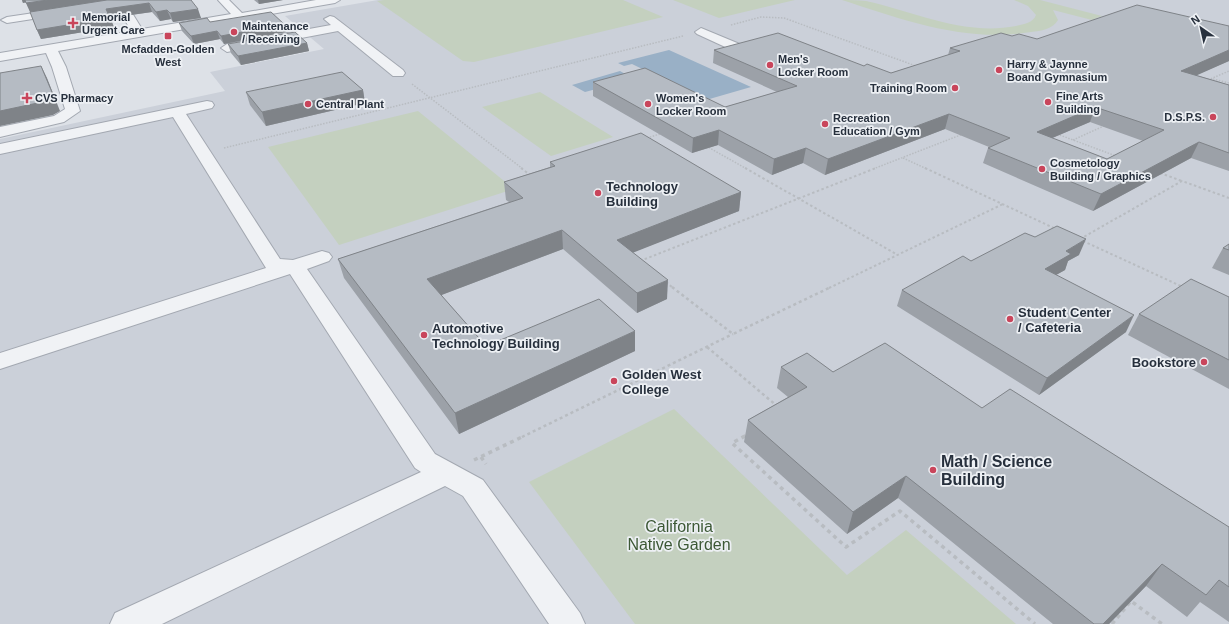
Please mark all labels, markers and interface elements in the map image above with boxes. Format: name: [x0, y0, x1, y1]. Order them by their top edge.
north arrow: [1181, 8, 1221, 48]
place label: Memorial Urgent Care: [82, 11, 145, 36]
text: N: [1189, 12, 1202, 27]
marker: Memorial Urgent Care: [67, 17, 79, 29]
place label: Maintenance / Receiving: [242, 20, 309, 45]
marker: Maintenance / Receiving: [229, 27, 239, 37]
marker: Mcfadden-Golden West: [163, 31, 173, 41]
place label: Mcfadden-Golden West: [122, 43, 215, 68]
place label: Men's Locker Room: [778, 53, 849, 78]
place label: Harry & Jaynne Boand Gymnasium: [1007, 58, 1107, 83]
marker: Men's Locker Room: [765, 60, 775, 70]
marker: Harry & Jaynne Boand Gymnasium: [994, 65, 1004, 75]
place label: Training Room: [870, 82, 947, 94]
marker: Training Room: [950, 83, 960, 93]
place label: Fine Arts Building: [1056, 90, 1103, 115]
place label: CVS Pharmacy: [35, 92, 114, 104]
place label: Women's Locker Room: [656, 92, 727, 117]
marker: CVS Pharmacy: [22, 93, 32, 103]
marker: Fine Arts Building: [1043, 97, 1053, 107]
place label: Central Plant: [316, 98, 384, 110]
marker: Central Plant: [303, 99, 313, 109]
marker: Women's Locker Room: [643, 99, 653, 109]
place label: D.S.P.S.: [1164, 111, 1205, 123]
place label: Recreation Education / Gym: [833, 112, 920, 137]
marker: D.S.P.S.: [1208, 112, 1218, 122]
marker: Recreation Education / Gym: [820, 119, 830, 129]
place label: Cosmetology Building / Graphics: [1050, 157, 1151, 182]
marker: Cosmetology Building / Graphics: [1037, 164, 1047, 174]
place label: Technology Building: [606, 179, 679, 209]
marker: Technology Building: [593, 188, 603, 198]
place label: Student Center / Cafeteria: [1018, 305, 1111, 335]
marker: Student Center / Cafeteria: [1005, 314, 1015, 324]
place label: Automotive Technology Building: [432, 321, 560, 351]
marker: Automotive Technology Building: [419, 330, 429, 340]
place label: Bookstore: [1132, 355, 1196, 370]
marker: Bookstore: [1199, 357, 1209, 367]
place label: Golden West College: [622, 367, 702, 397]
marker: Golden West College: [609, 376, 619, 386]
place label: Math / Science Building: [941, 453, 1052, 488]
marker: Math / Science Building: [928, 465, 938, 475]
park label: California Native Garden: [627, 518, 731, 553]

